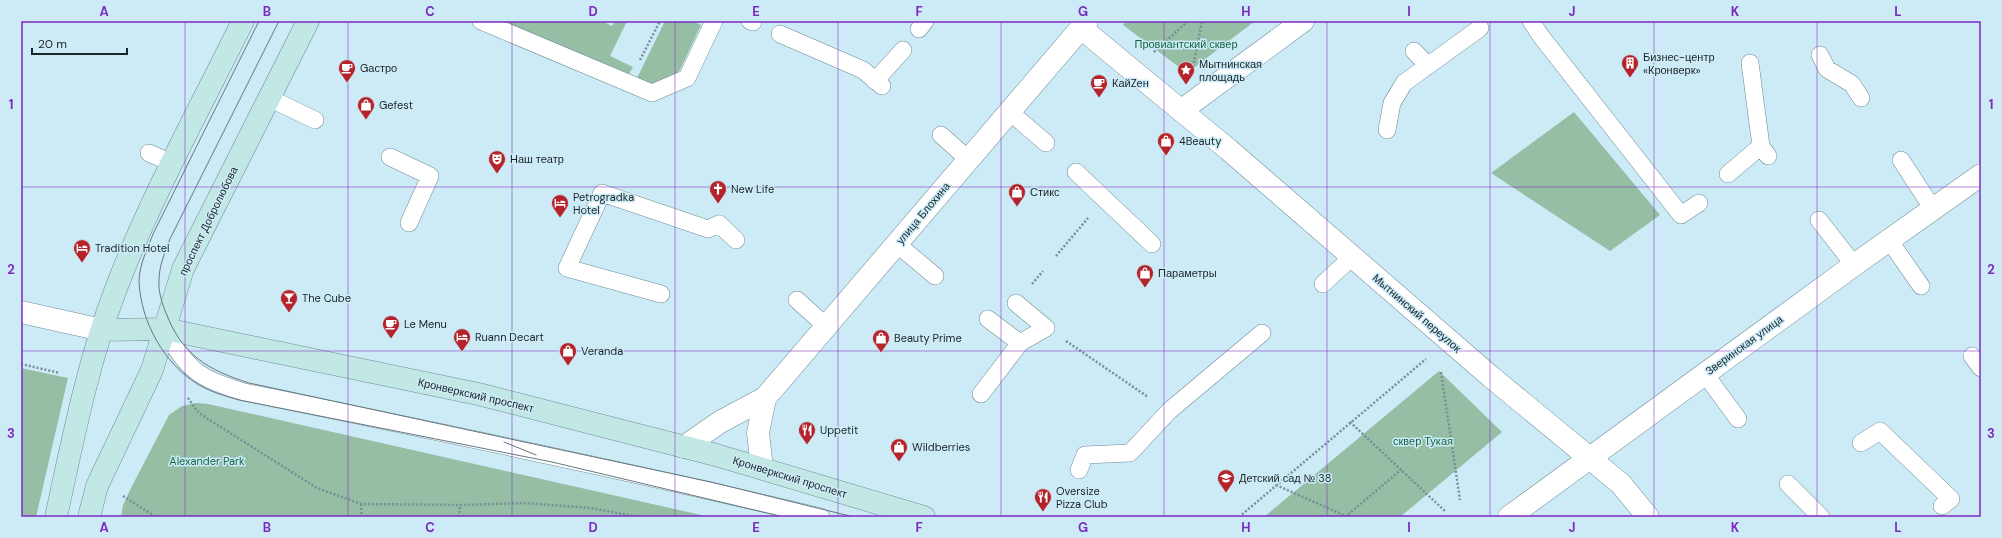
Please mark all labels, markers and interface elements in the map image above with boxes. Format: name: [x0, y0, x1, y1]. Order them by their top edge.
text: A: [99, 3, 109, 20]
text: B: [263, 3, 271, 20]
text: C: [425, 3, 435, 20]
text: D: [588, 3, 598, 20]
text: E: [752, 3, 760, 20]
text: F: [915, 3, 923, 20]
text: G: [1078, 3, 1088, 20]
text: H: [1241, 3, 1251, 20]
text: I: [1407, 3, 1411, 20]
text: J: [1568, 3, 1576, 20]
text: K: [1731, 3, 1740, 20]
text: L: [1894, 3, 1902, 20]
scale bar: [32, 30, 127, 56]
text: 20 m: [38, 36, 67, 52]
park label: Провиантский сквер: [1134, 37, 1238, 51]
place label: Бизнес-центр «Кронверк»: [1643, 50, 1715, 77]
building icon: Бизнес-центр «Кронверк»: [1620, 53, 1640, 78]
place label: Мытнинская площадь: [1199, 57, 1262, 84]
cafe icon: Gастро: [337, 58, 357, 83]
place icon: Мытнинская площадь: [1176, 60, 1196, 85]
place label: Gастро: [360, 61, 397, 75]
cafe icon: КайZен: [1089, 73, 1109, 98]
place label: КайZен: [1112, 76, 1149, 90]
shop icon: Gefest: [356, 95, 376, 120]
text: 1: [9, 96, 13, 113]
text: 1: [1989, 96, 1993, 113]
place label: Gefest: [379, 98, 413, 112]
shop icon: 4Beauty: [1156, 131, 1176, 156]
place label: 4Beauty: [1179, 134, 1221, 148]
theatre icon: Наш театр: [487, 149, 507, 174]
place label: Наш театр: [510, 152, 564, 166]
street label: проспект Добролюбова: [175, 163, 241, 278]
street label: улица Блохина: [893, 178, 954, 247]
church icon: New Life: [708, 179, 728, 204]
place label: New Life: [731, 182, 774, 196]
shop icon: Стикс: [1007, 182, 1027, 207]
place label: Стикс: [1030, 185, 1060, 199]
place label: Petrogradka Hotel: [573, 190, 634, 217]
hotel icon: Petrogradka Hotel: [550, 193, 570, 218]
hotel icon: Tradition Hotel: [72, 238, 92, 263]
place label: Tradition Hotel: [95, 241, 170, 255]
text: 2: [7, 261, 15, 278]
text: 2: [1987, 261, 1995, 278]
shop icon: Параметры: [1135, 263, 1155, 288]
place label: Параметры: [1158, 266, 1217, 280]
street label: Мытнинский переулок: [1370, 271, 1464, 355]
bar icon: The Cube: [279, 288, 299, 313]
place label: The Cube: [302, 291, 351, 305]
street label: Зверинская улица: [1702, 312, 1786, 378]
cafe icon: Le Menu: [381, 314, 401, 339]
place label: Le Menu: [404, 317, 447, 331]
hotel icon: Ruann Decart: [452, 327, 472, 352]
shop icon: Beauty Prime: [871, 328, 891, 353]
place label: Ruann Decart: [475, 330, 544, 344]
place label: Beauty Prime: [894, 331, 962, 345]
shop icon: Veranda: [558, 341, 578, 366]
place label: Veranda: [581, 344, 623, 358]
street label: Кронверкский проспект: [417, 375, 535, 415]
restaurant icon: Uppetit: [797, 420, 817, 445]
place label: Uppetit: [820, 423, 858, 437]
text: 3: [7, 425, 15, 442]
text: 3: [1987, 425, 1995, 442]
park label: сквер Тукая: [1393, 434, 1453, 448]
shop icon: Wildberries: [889, 437, 909, 462]
place label: Wildberries: [912, 440, 970, 454]
street label: Кронверкский проспект: [731, 453, 849, 501]
park label: Alexander Park: [169, 454, 245, 468]
school or university icon: Детский сад № 38: [1216, 468, 1236, 493]
place label: Детский сад № 38: [1239, 471, 1332, 485]
place label: Oversize Pizza Club: [1056, 484, 1108, 511]
restaurant icon: Oversize Pizza Club: [1033, 487, 1053, 512]
text: A: [99, 519, 109, 536]
text: B: [263, 519, 271, 536]
text: C: [425, 519, 435, 536]
text: D: [588, 519, 598, 536]
text: E: [752, 519, 760, 536]
text: F: [915, 519, 923, 536]
text: G: [1078, 519, 1088, 536]
text: H: [1241, 519, 1251, 536]
text: I: [1407, 519, 1411, 536]
text: J: [1568, 519, 1576, 536]
text: K: [1731, 519, 1740, 536]
text: L: [1894, 519, 1902, 536]

